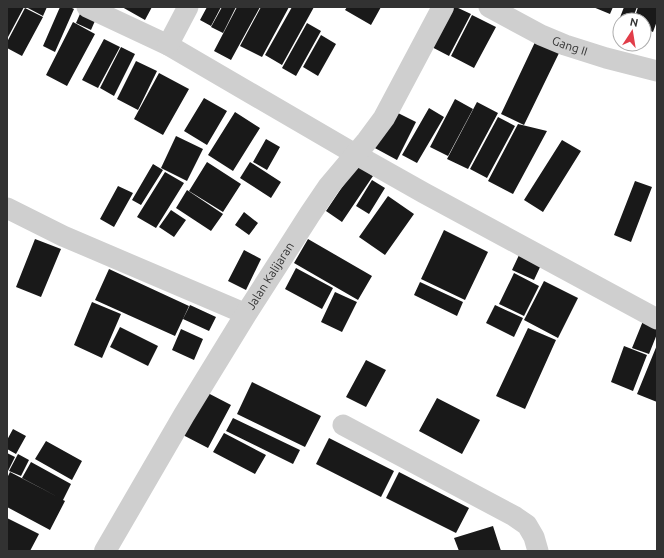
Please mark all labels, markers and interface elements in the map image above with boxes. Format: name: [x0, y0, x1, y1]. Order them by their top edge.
north arrow: [612, 12, 652, 52]
text: N: [629, 15, 639, 29]
street label: Gang II: [550, 33, 589, 58]
street label: Jalan Kalijaran: [244, 240, 296, 312]

